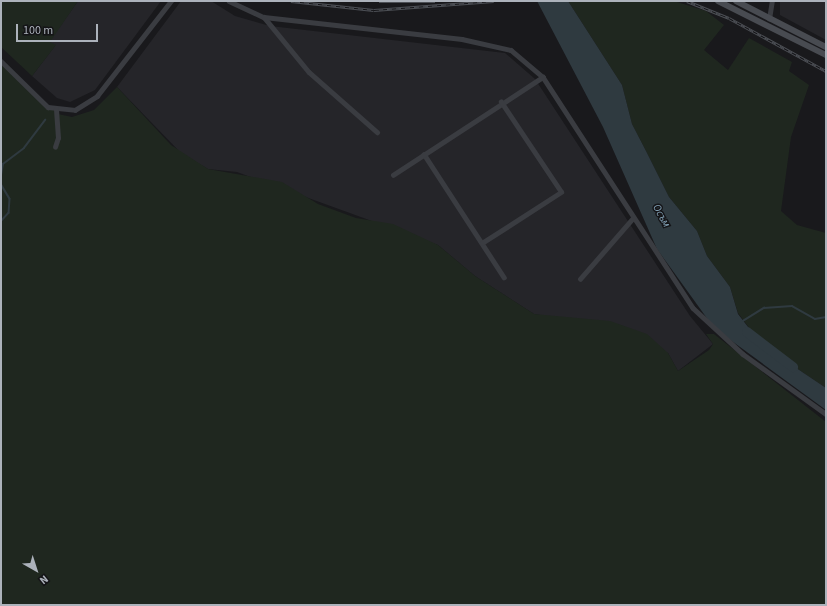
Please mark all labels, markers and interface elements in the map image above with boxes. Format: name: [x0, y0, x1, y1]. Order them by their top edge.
scale bar: [18, 16, 100, 42]
text: 100 m: [23, 22, 53, 39]
water label: Осъм: [649, 202, 673, 230]
north arrow: [16, 550, 56, 590]
text: N: [36, 572, 51, 588]

